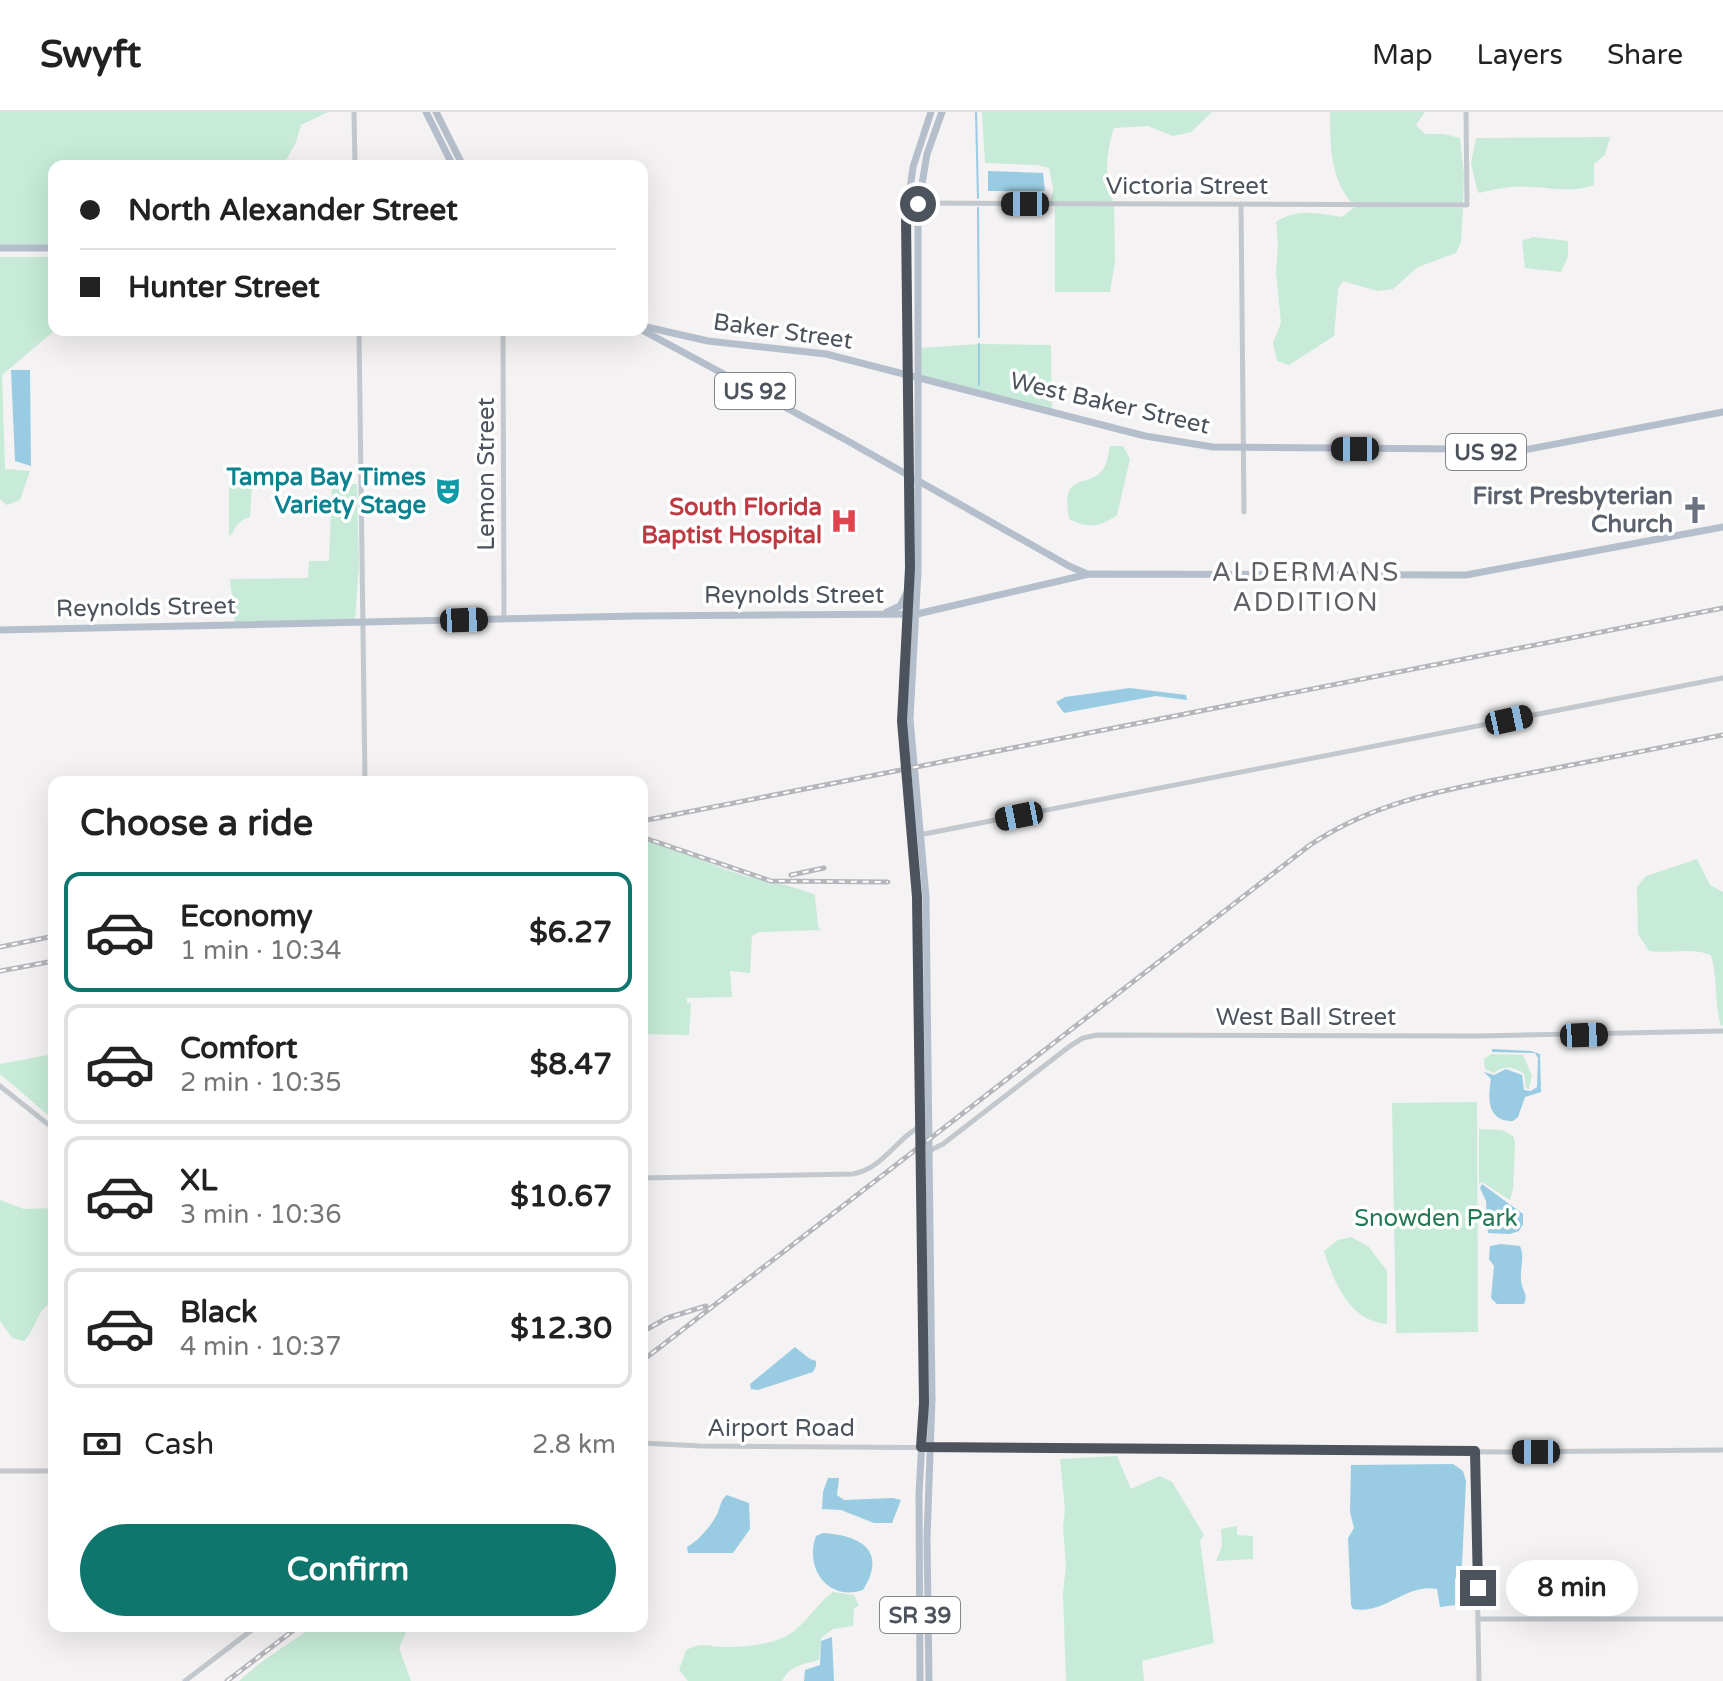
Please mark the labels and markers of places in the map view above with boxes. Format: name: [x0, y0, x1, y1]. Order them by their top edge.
place label: Tampa Bay Times Variety Stage: [225, 463, 426, 520]
theatre icon: Tampa Bay Times Variety Stage: [433, 476, 463, 506]
place label: First Presbyterian Church: [1473, 482, 1673, 539]
place label: South Florida Baptist Hospital: [641, 493, 822, 550]
church icon: First Presbyterian Church: [1680, 495, 1710, 525]
hospital icon: South Florida Baptist Hospital: [829, 506, 859, 536]

